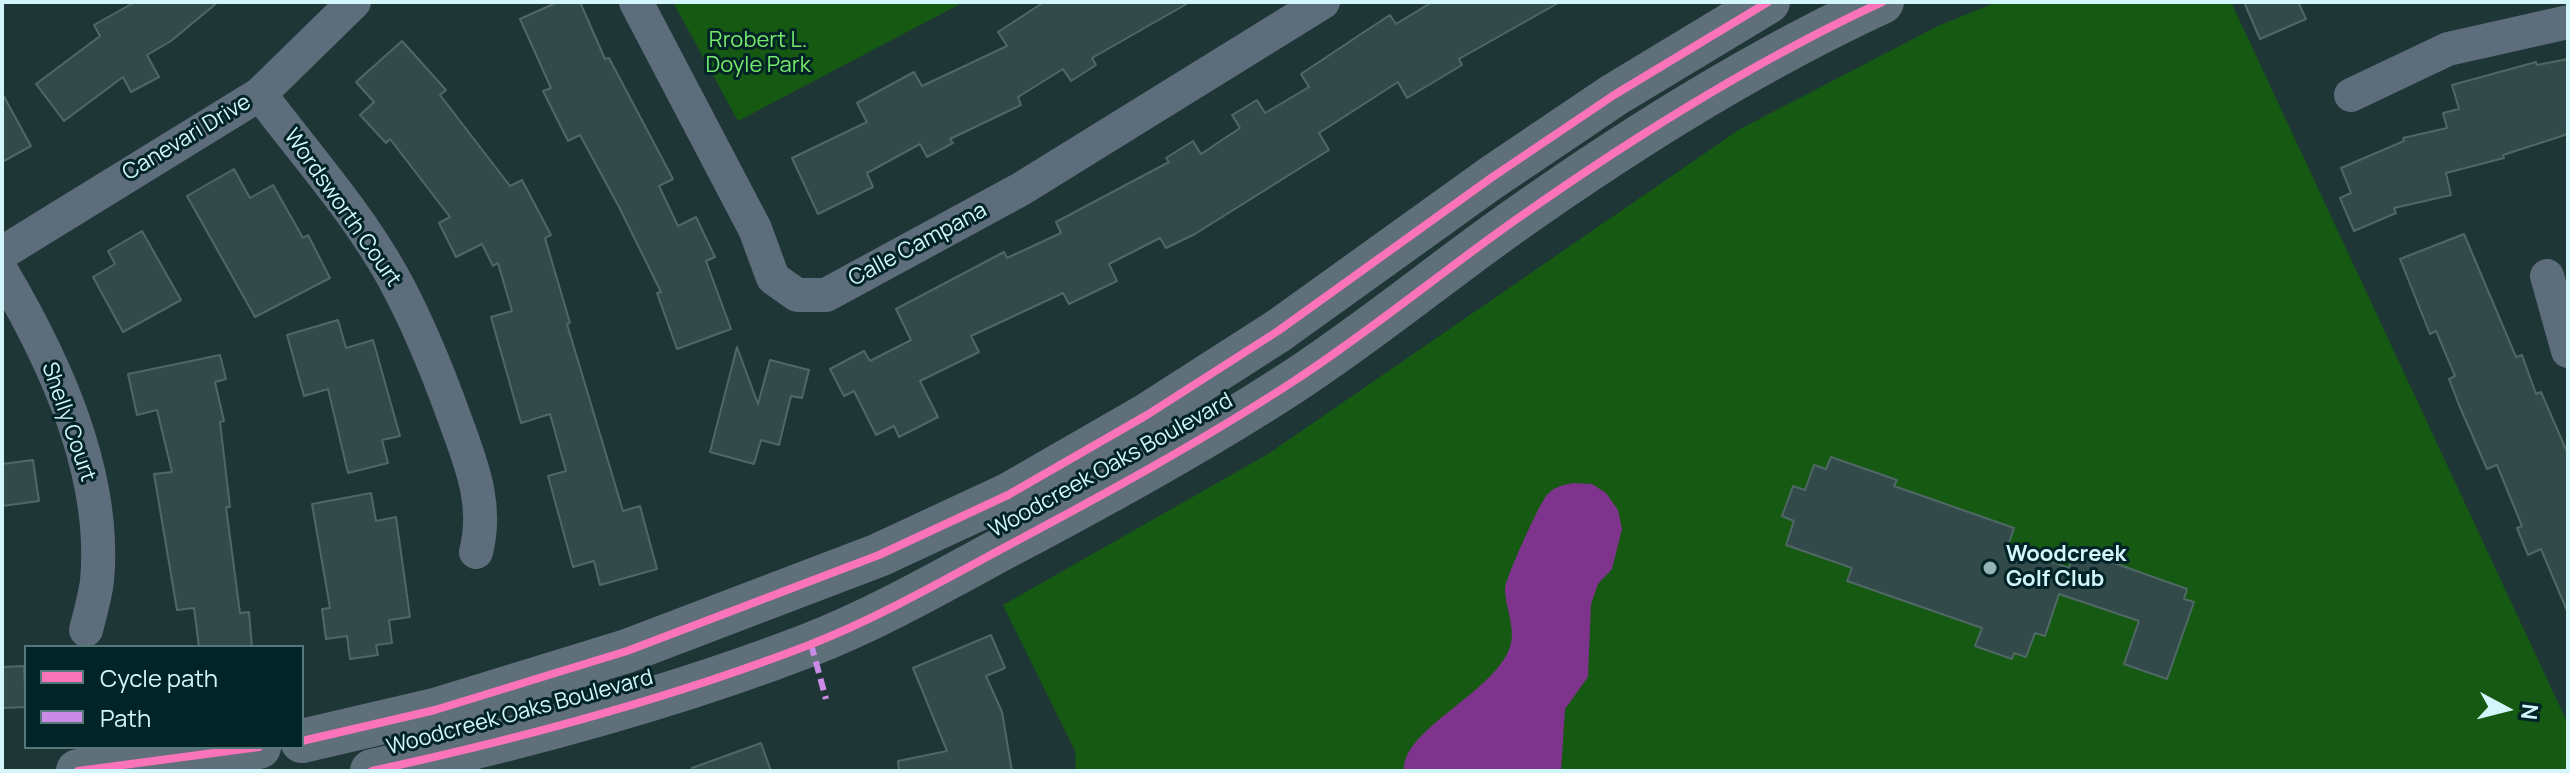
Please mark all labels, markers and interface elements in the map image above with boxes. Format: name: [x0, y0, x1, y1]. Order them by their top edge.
park label: Rrobert L. Doyle Park: [705, 28, 811, 80]
street label: Canevari Drive: [118, 89, 256, 187]
street label: Wordsworth Court: [278, 124, 406, 292]
street label: Calle Campana: [844, 198, 992, 292]
street label: Shelly Court: [35, 359, 101, 485]
street label: Woodcreek Oaks Boulevard: [985, 388, 1237, 544]
place label: Woodcreek Golf Club: [2006, 542, 2126, 594]
marker: Woodcreek Golf Club: [1981, 559, 1999, 577]
legend: [24, 645, 304, 749]
text: Cycle path: [100, 661, 218, 694]
street label: Woodcreek Oaks Boulevard: [384, 665, 656, 761]
north arrow: [2466, 669, 2546, 749]
text: Path: [100, 701, 151, 734]
text: N: [2514, 702, 2546, 722]

